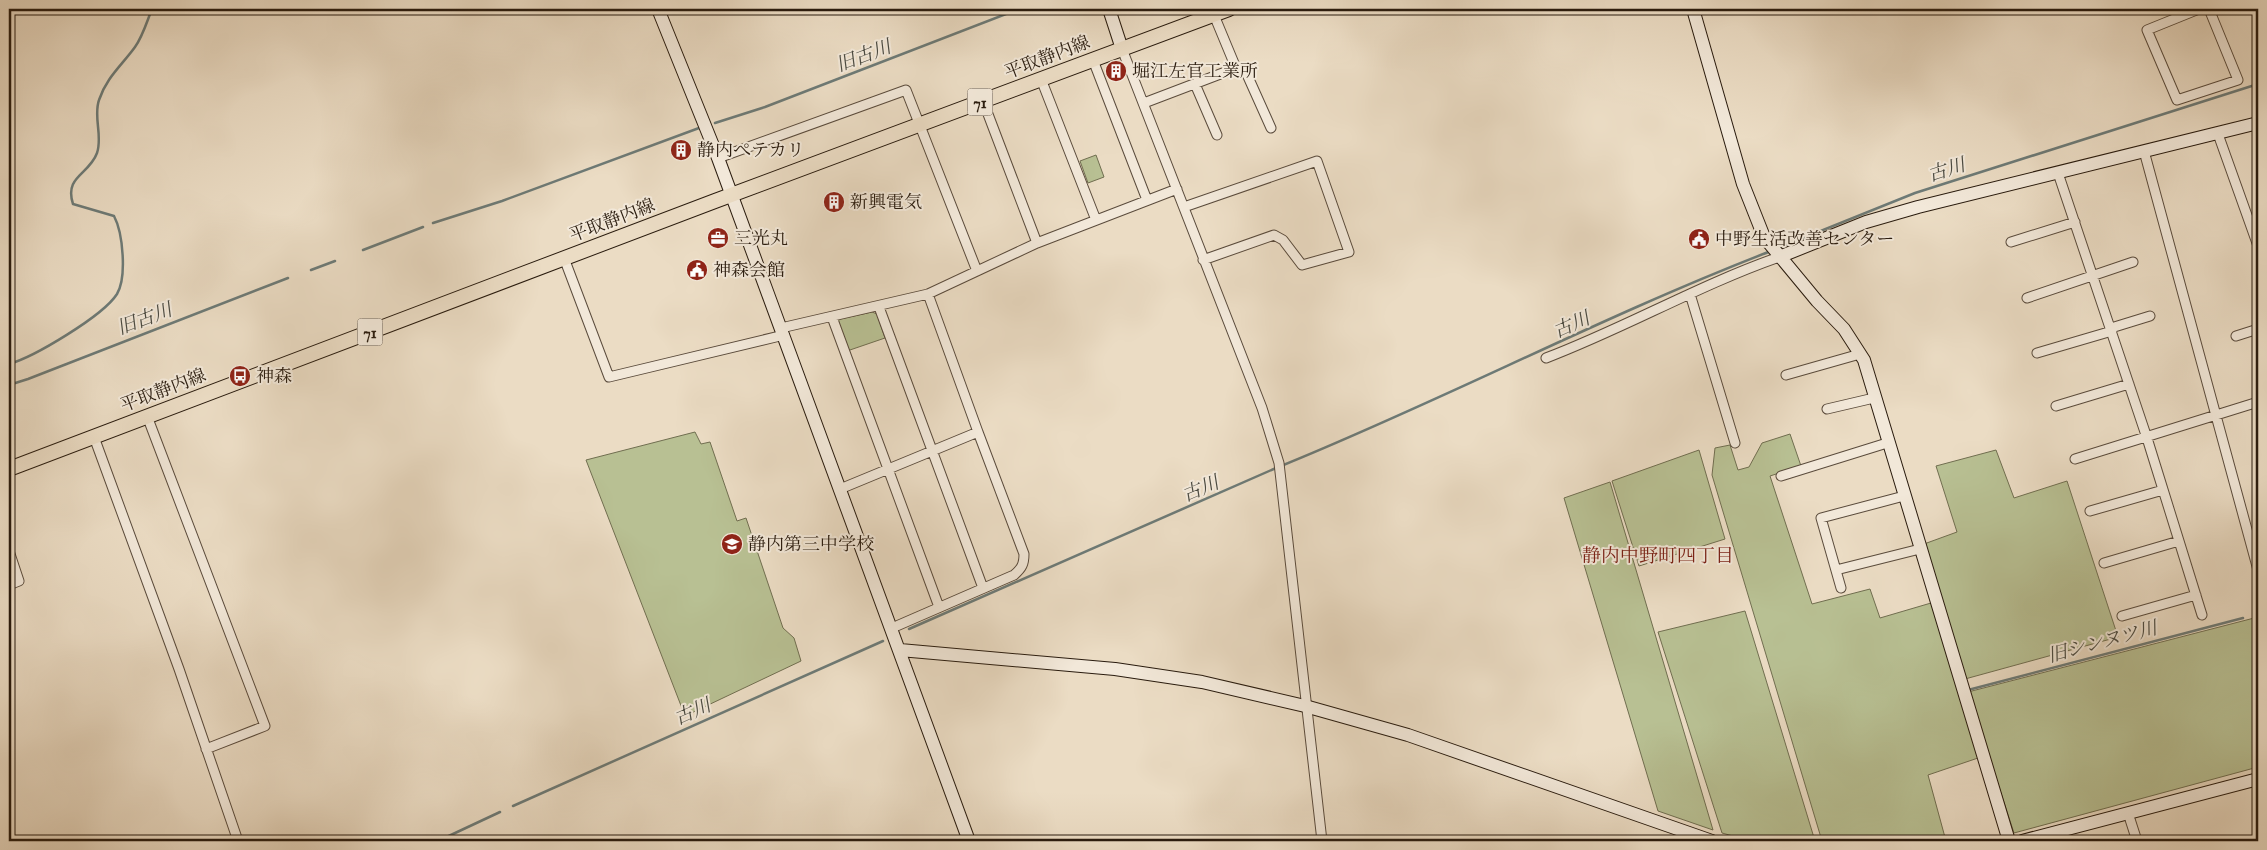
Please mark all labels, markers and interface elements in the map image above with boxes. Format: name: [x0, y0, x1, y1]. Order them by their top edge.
street label: 平取静内線: [1001, 32, 1094, 85]
water label: 旧古川: [833, 35, 896, 78]
building icon: 堀江左官工業所: [1104, 59, 1128, 83]
place label: 堀江左官工業所: [1132, 61, 1258, 84]
road number: 71: [968, 88, 992, 115]
building icon: 静内ぺテカリ: [669, 138, 693, 162]
place label: 静内ぺテカリ: [697, 140, 805, 163]
water label: 古川: [1925, 153, 1970, 188]
building icon: 新興電気: [822, 190, 846, 214]
place label: 新興電気: [850, 192, 922, 215]
street label: 平取静内線: [566, 195, 659, 248]
office icon: 三光丸: [706, 226, 730, 250]
public building icon: 中野生活改善センター: [1687, 227, 1711, 251]
place label: 三光丸: [734, 228, 788, 251]
place label: 中野生活改善センター: [1715, 229, 1894, 252]
public building icon: 神森会館: [685, 258, 709, 282]
place label: 神森会館: [713, 260, 785, 283]
water label: 旧古川: [114, 298, 177, 341]
water label: 古川: [1550, 306, 1596, 345]
road number: 71: [358, 318, 382, 346]
bus stop icon: 神森: [228, 364, 252, 388]
street label: 平取静内線: [117, 365, 210, 418]
place label: 神森: [256, 366, 292, 389]
water label: 古川: [1179, 471, 1225, 508]
school or university icon: 静内第三中学校: [720, 532, 744, 556]
place label: 静内第三中学校: [748, 534, 874, 557]
district label: 静内中野町四丁目: [1582, 545, 1734, 569]
water label: 旧シンヌツ川: [2045, 616, 2162, 669]
water label: 古川: [671, 693, 717, 732]

